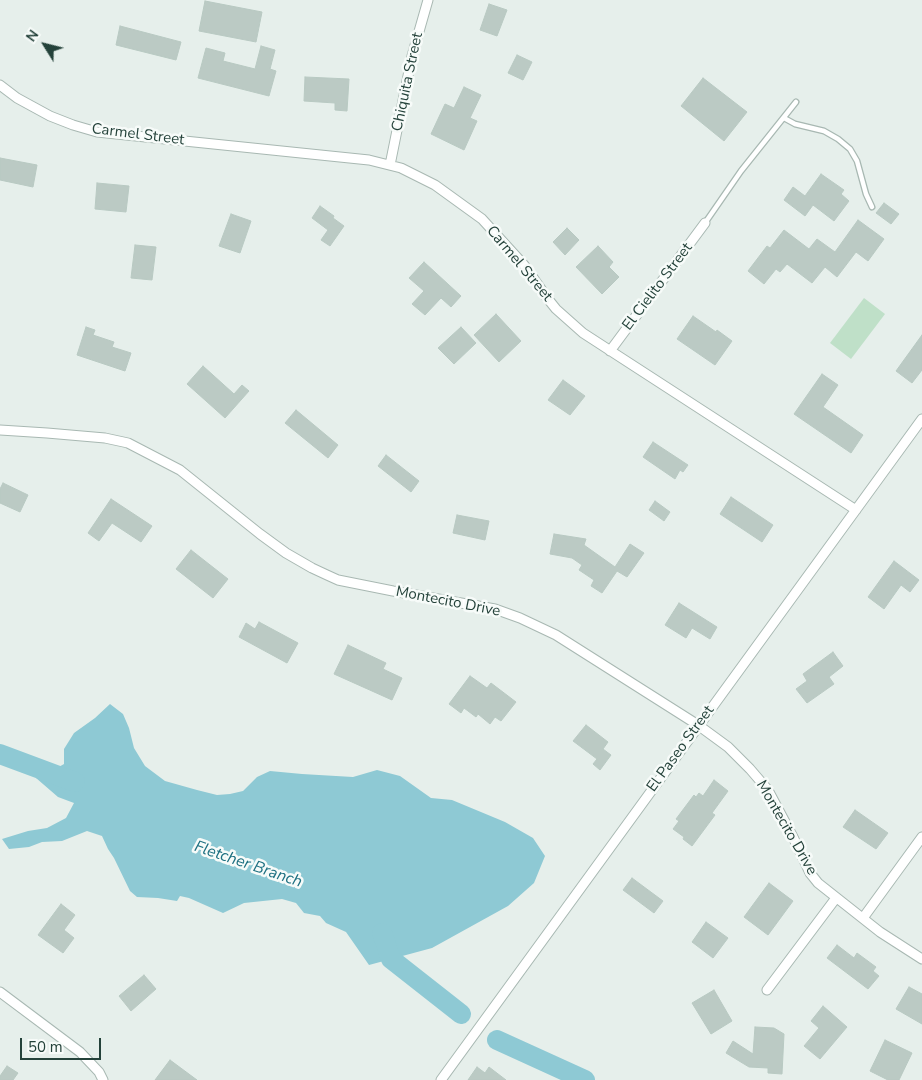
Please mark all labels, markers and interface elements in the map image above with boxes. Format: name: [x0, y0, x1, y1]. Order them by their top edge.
north arrow: [20, 20, 70, 70]
text: N: [22, 26, 43, 46]
street label: Chiquita Street: [389, 31, 427, 133]
street label: Carmel Street: [91, 120, 185, 150]
street label: Carmel Street: [482, 223, 556, 305]
street label: El Cielito Street: [619, 240, 697, 334]
street label: Montecito Drive: [394, 583, 502, 621]
street label: El Paseo Street: [644, 702, 718, 796]
street label: Montecito Drive: [752, 778, 820, 878]
water label: Fletcher Branch: [192, 838, 304, 892]
scale bar: [22, 1028, 104, 1060]
text: 50 m: [28, 1037, 63, 1057]

